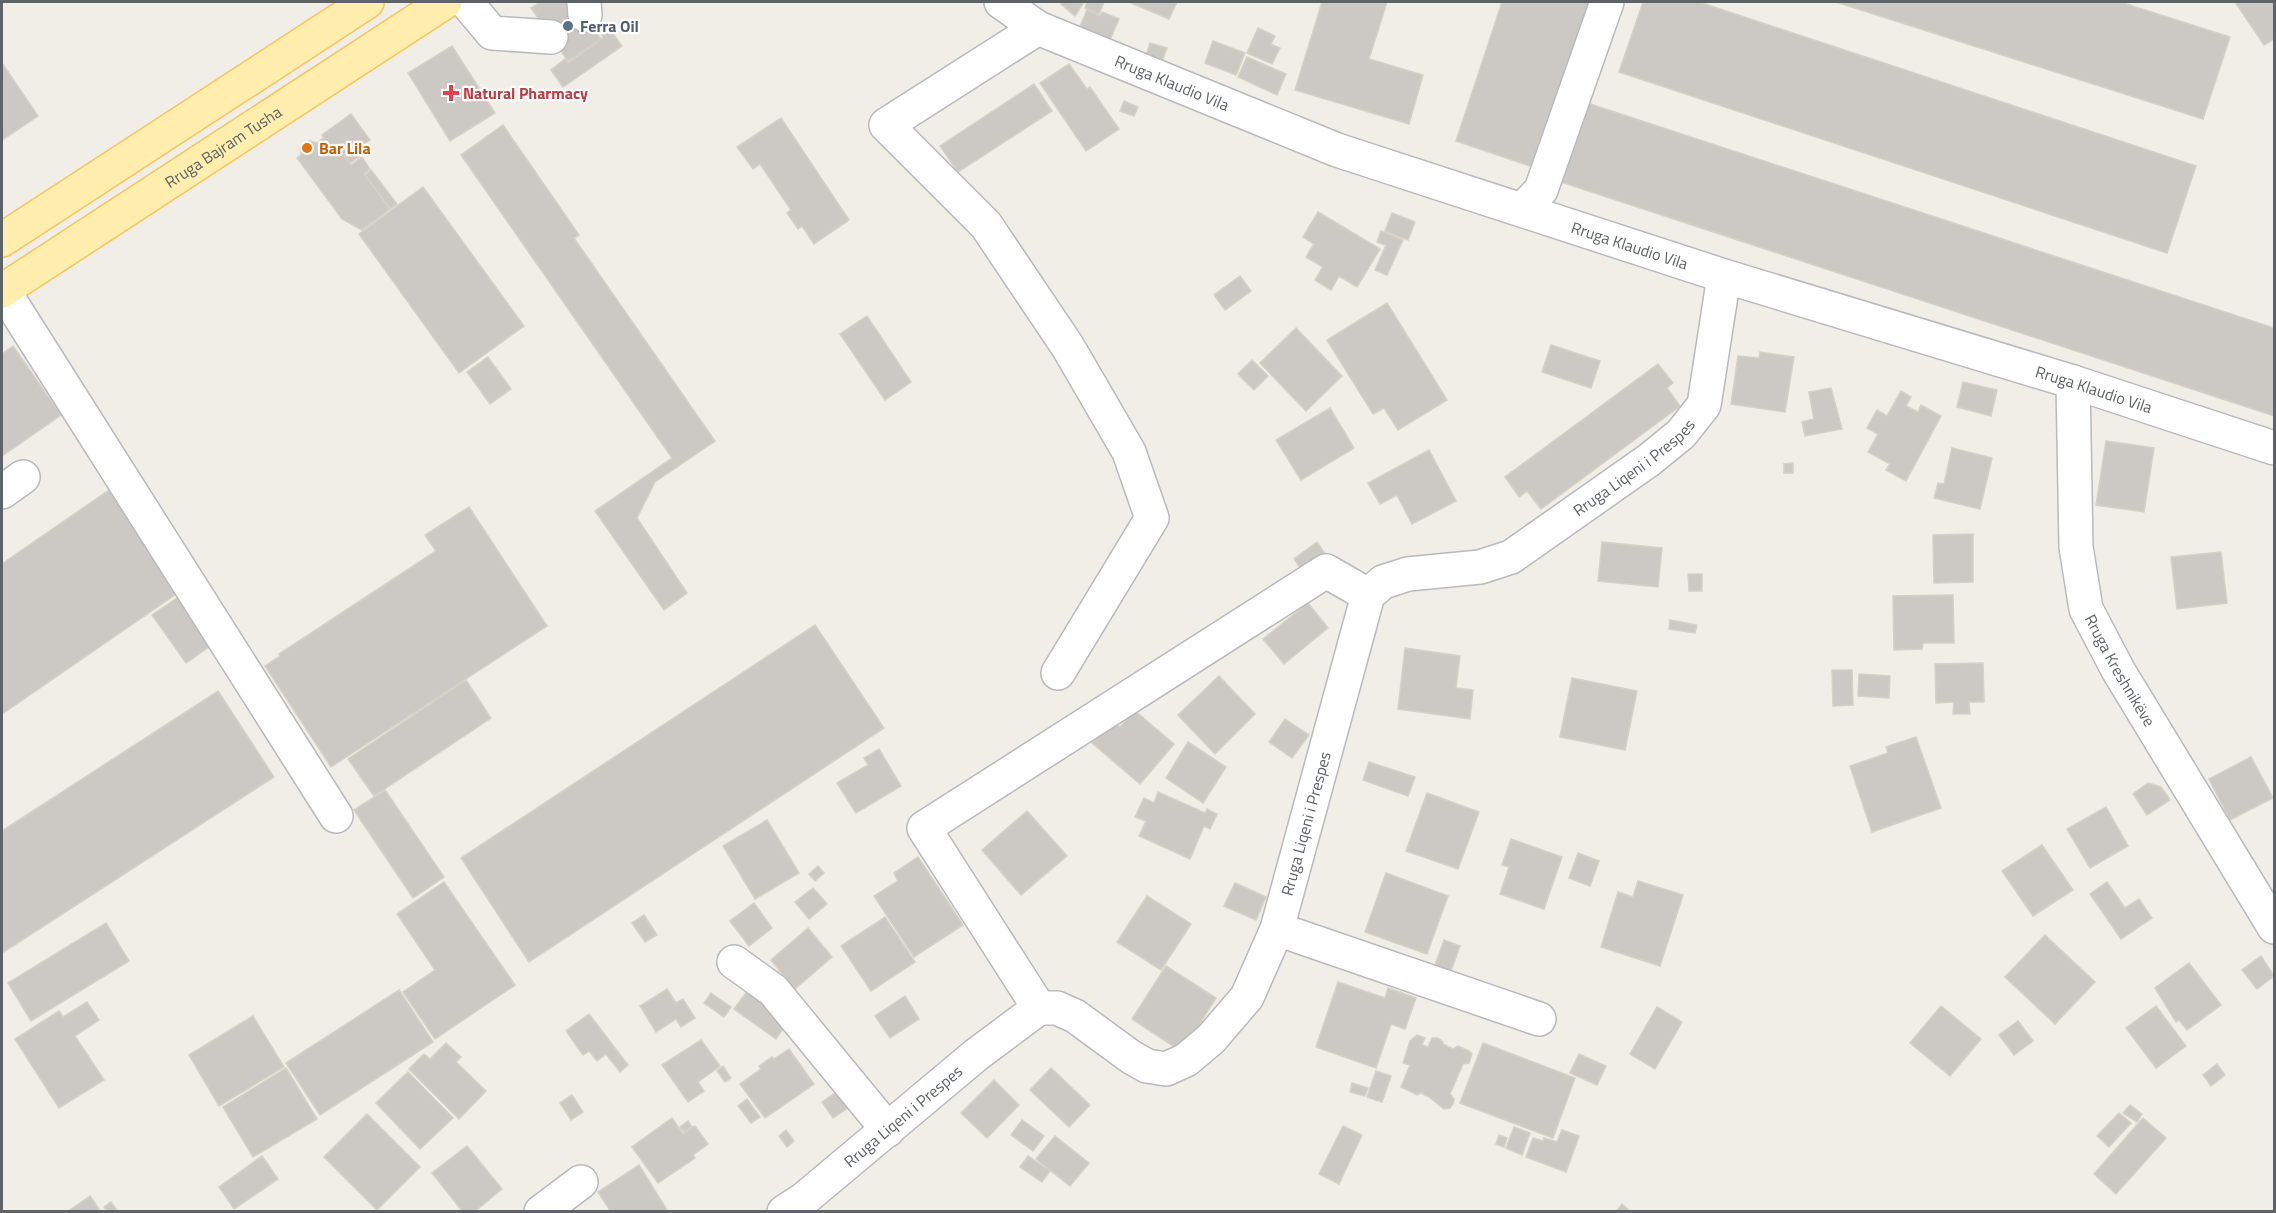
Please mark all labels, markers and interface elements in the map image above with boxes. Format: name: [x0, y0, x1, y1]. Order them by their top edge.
place label: Ferra Oil: [580, 14, 639, 38]
marker: Ferra Oil: [561, 19, 575, 33]
street label: Rruga Klaudio Vila: [1111, 49, 1233, 117]
place label: Natural Pharmacy: [463, 81, 588, 105]
marker: Natural Pharmacy: [444, 86, 458, 100]
street label: Rruga Bajram Tusha: [160, 100, 286, 194]
place label: Bar Lila: [319, 136, 371, 160]
marker: Bar Lila: [300, 141, 314, 155]
street label: Rruga Klaudio Vila: [1568, 215, 1691, 276]
street label: Rruga Klaudio Vila: [2033, 359, 2156, 419]
street label: Rruga Liqeni i Prespes: [1568, 414, 1701, 522]
street label: Rruga Kreshnikëve: [2079, 610, 2161, 731]
street label: Rruga Liqeni i Prespes: [1275, 749, 1337, 898]
street label: Rruga Liqeni i Prespes: [838, 1059, 968, 1173]

